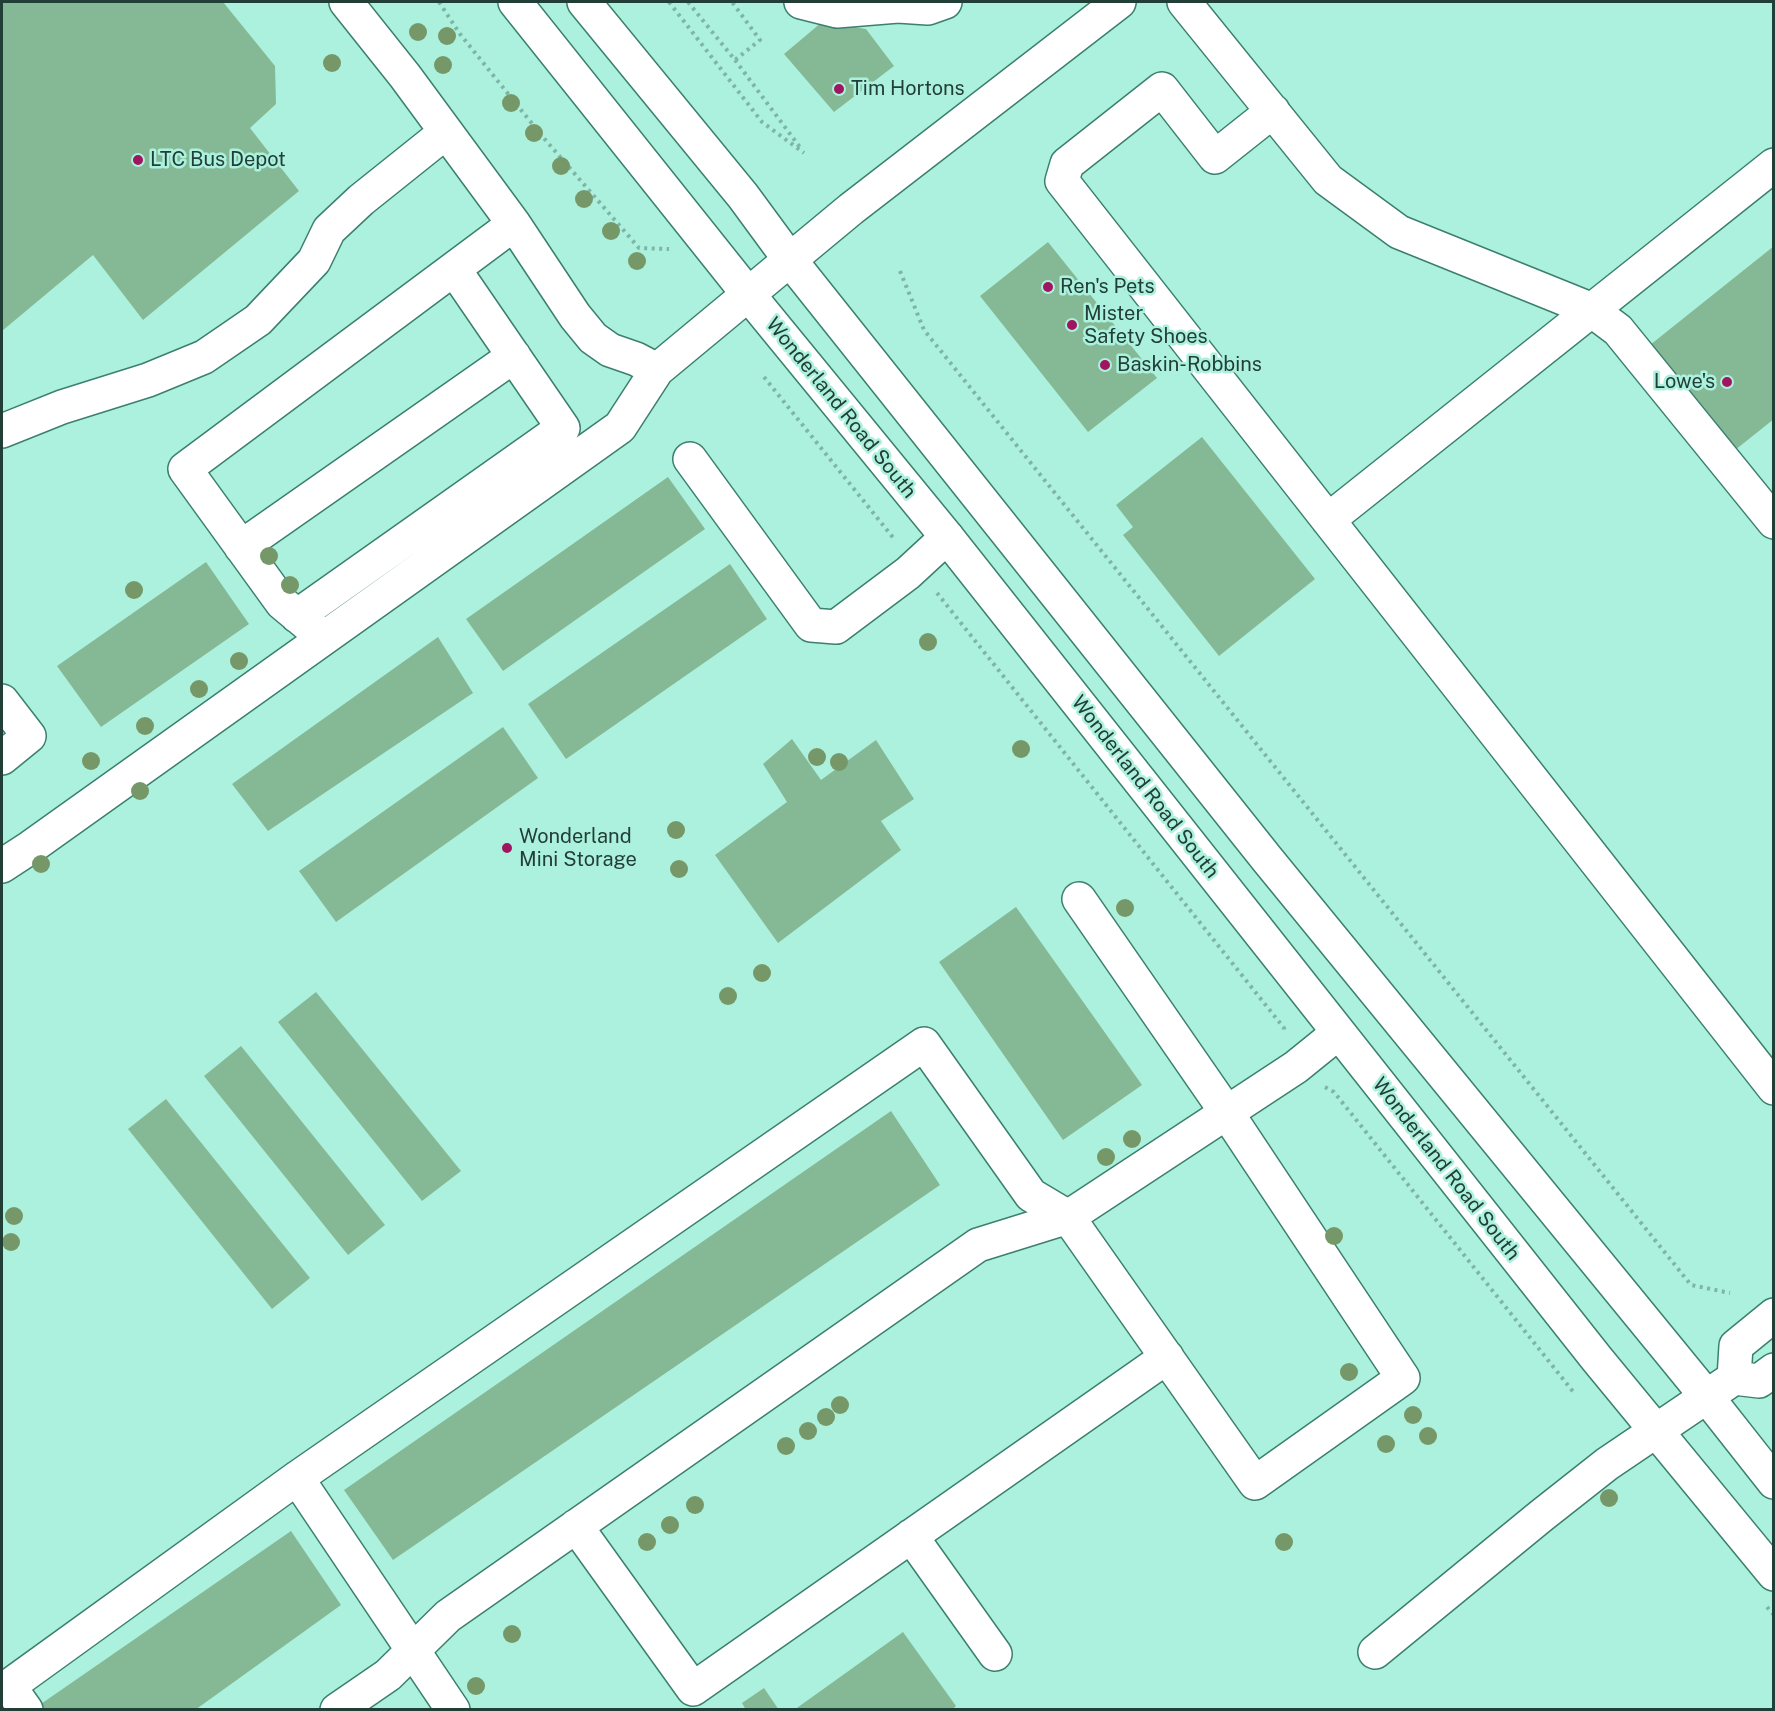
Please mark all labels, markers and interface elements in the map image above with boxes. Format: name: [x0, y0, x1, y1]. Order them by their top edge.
place label: Tim Hortons: [851, 77, 965, 101]
marker: Tim Hortons: [832, 82, 846, 96]
place label: LTC Bus Depot: [150, 148, 286, 172]
marker: LTC Bus Depot: [131, 153, 145, 167]
place label: Ren's Pets: [1060, 275, 1155, 299]
marker: Ren's Pets: [1041, 280, 1055, 294]
place label: Mister Safety Shoes: [1084, 302, 1208, 349]
street label: Wonderland Road South: [761, 313, 921, 503]
marker: Mister Safety Shoes: [1065, 318, 1079, 332]
place label: Baskin-Robbins: [1117, 353, 1262, 377]
marker: Baskin-Robbins: [1098, 358, 1112, 372]
place label: Lowe's: [1654, 370, 1715, 394]
marker: Lowe's: [1720, 375, 1734, 389]
street label: Wonderland Road South: [1066, 691, 1224, 883]
place label: Wonderland Mini Storage: [519, 825, 637, 872]
marker: Wonderland Mini Storage: [500, 841, 514, 855]
street label: Wonderland Road South: [1367, 1073, 1525, 1265]

